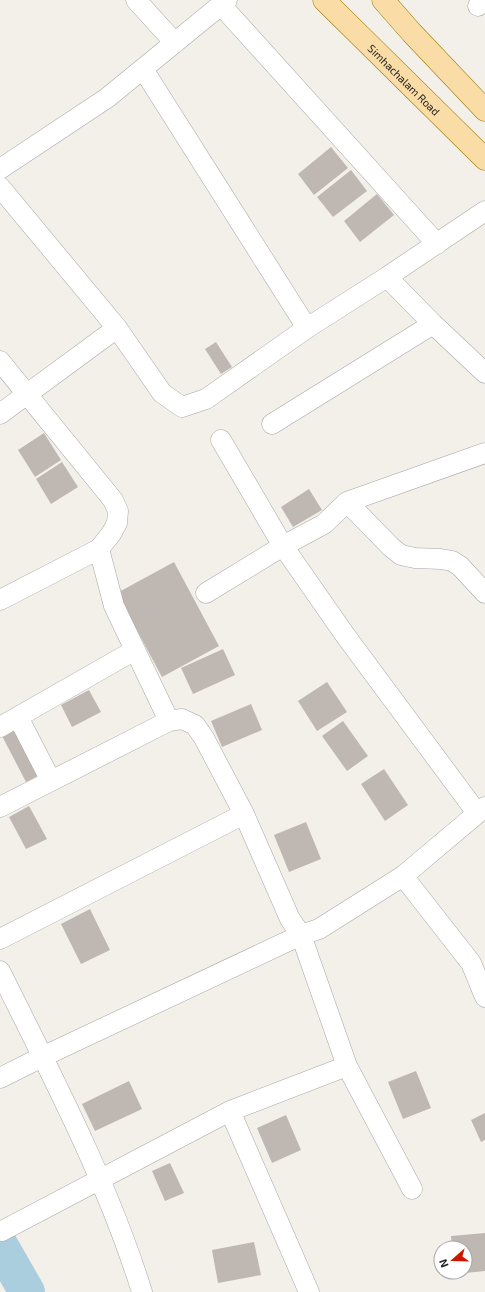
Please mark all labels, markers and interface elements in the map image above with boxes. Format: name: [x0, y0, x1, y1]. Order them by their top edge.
street label: Simhachalam Road: [366, 41, 443, 118]
north arrow: [433, 1240, 473, 1280]
text: N: [436, 1258, 451, 1270]

